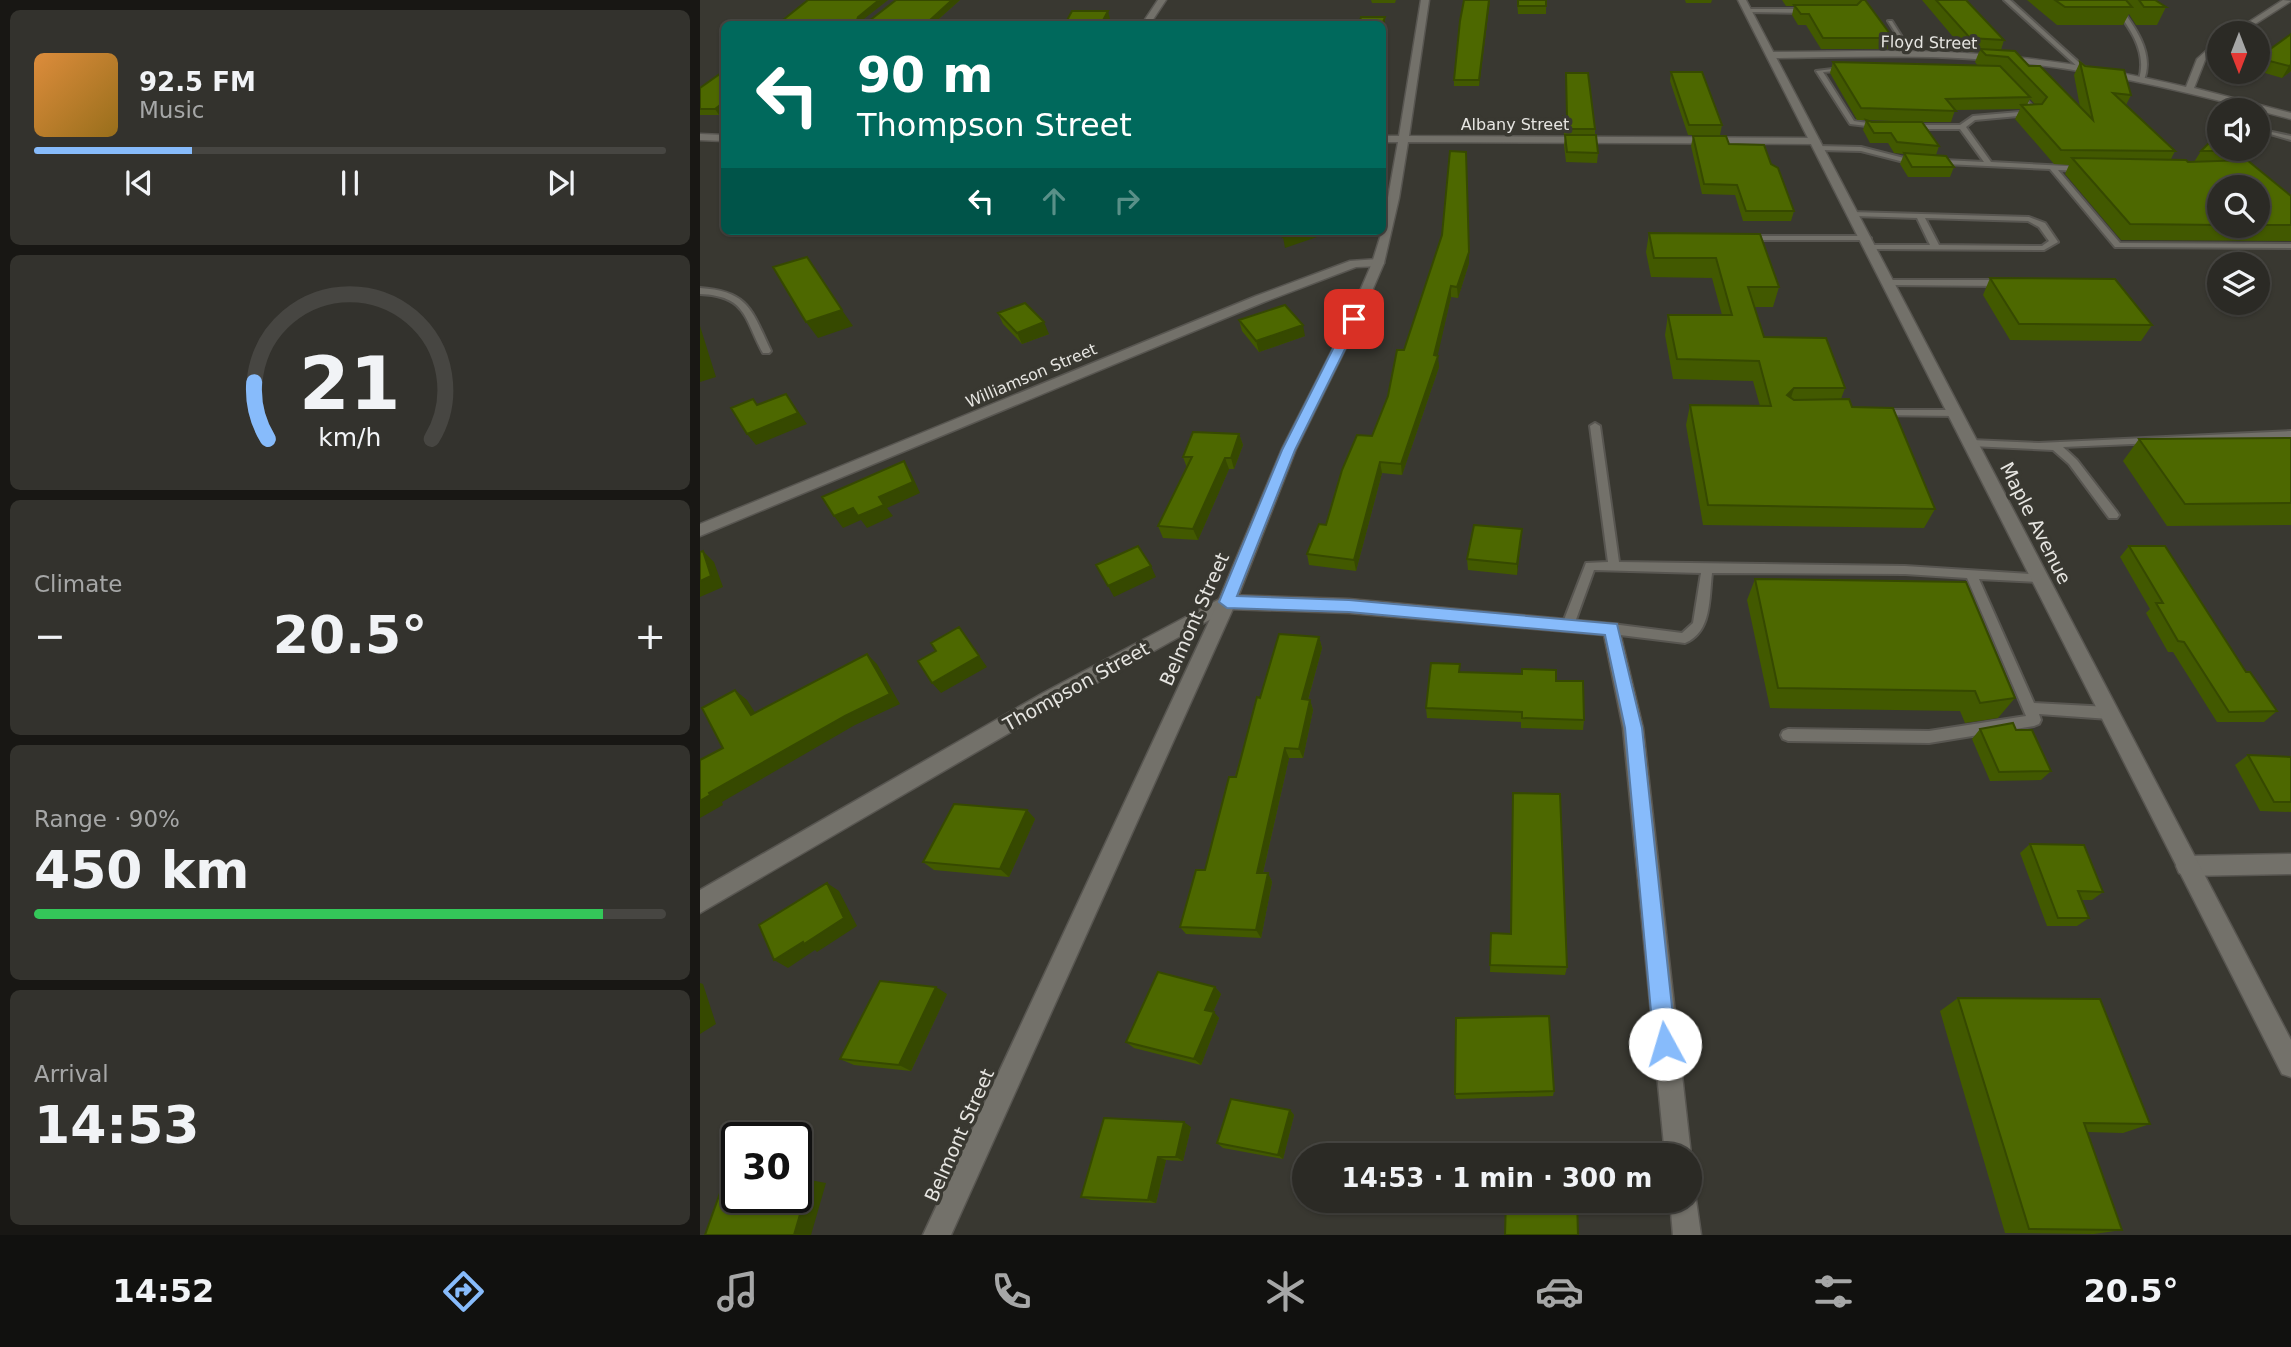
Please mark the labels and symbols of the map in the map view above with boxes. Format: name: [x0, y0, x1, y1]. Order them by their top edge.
north arrow: [2207, 21, 2270, 84]
street label: Floyd Street: [1880, 32, 1978, 53]
street label: Albany Street: [1461, 115, 1569, 134]
pin: [1324, 289, 1384, 349]
street label: Williamson Street: [963, 339, 1100, 412]
street label: Maple Avenue: [1996, 458, 2076, 588]
street label: Belmont Street: [1155, 549, 1233, 689]
street label: Thompson Street: [998, 637, 1153, 736]
position arrow: [1628, 1007, 1702, 1081]
street label: Belmont Street: [920, 1065, 998, 1205]
speed limit sign: 30: [721, 1122, 812, 1213]

